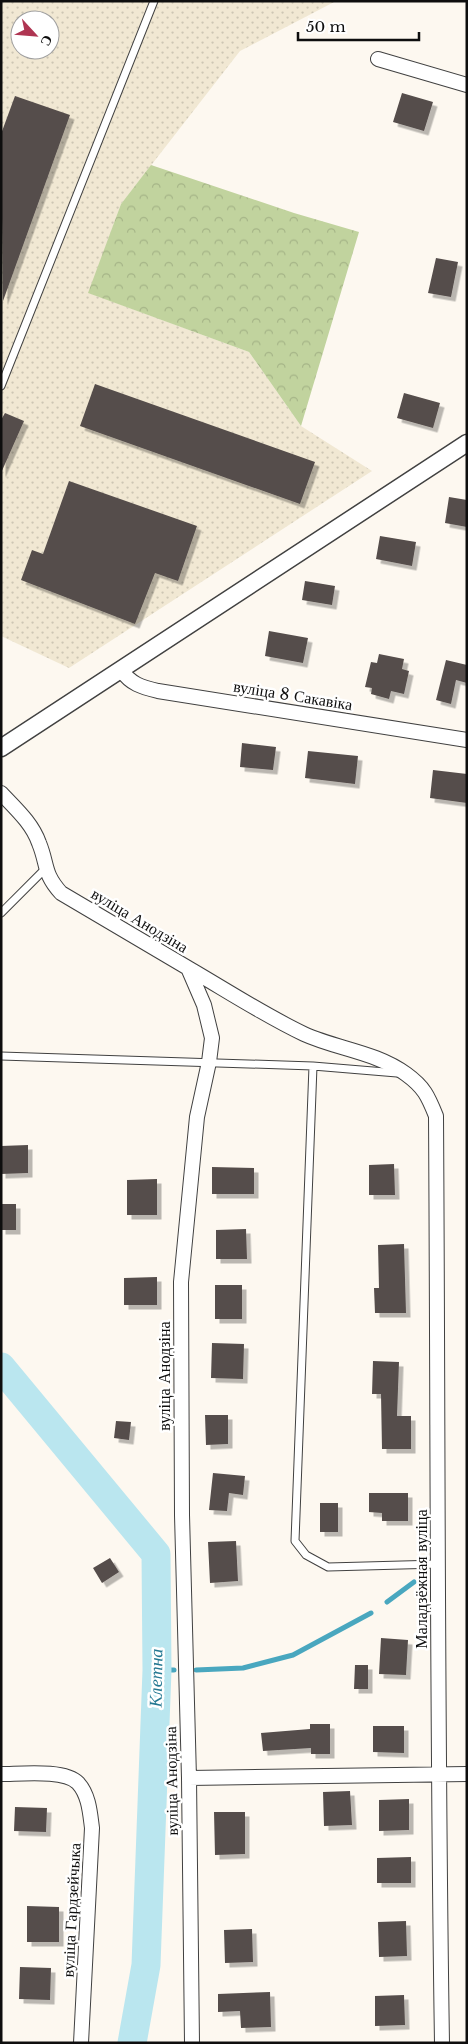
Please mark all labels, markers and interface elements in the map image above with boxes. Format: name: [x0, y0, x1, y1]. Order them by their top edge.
north arrow: [10, 10, 60, 60]
scale bar: [298, 10, 419, 42]
text: 50 m: [306, 17, 346, 36]
text: С: [36, 32, 57, 49]
street label: вуліца 8 Сакавіка: [232, 676, 354, 714]
street label: вуліца Анодзіна: [88, 883, 192, 957]
street label: вуліца Анодзіна: [154, 1321, 174, 1431]
street label: Маладзёжная вуліца: [411, 1509, 431, 1649]
water label: Клетна: [144, 1648, 168, 1709]
street label: вуліца Анодзіна: [160, 1726, 182, 1836]
street label: вуліца Гардзейчыка: [57, 1842, 85, 1978]

